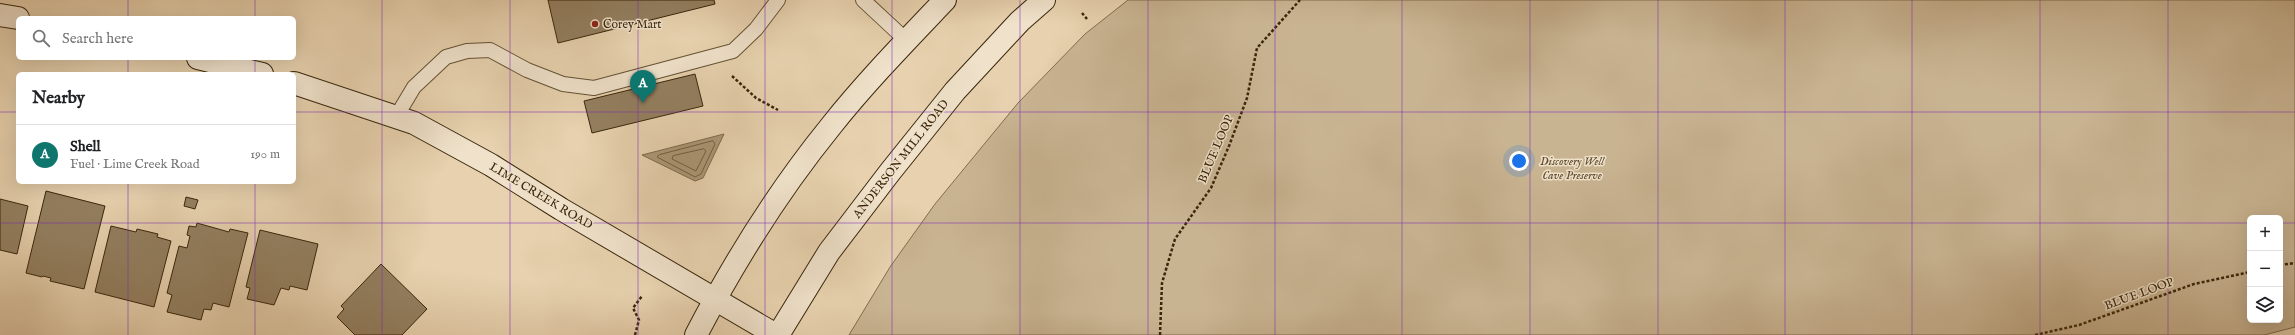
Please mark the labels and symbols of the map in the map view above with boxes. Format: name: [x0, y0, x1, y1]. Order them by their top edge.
place label: Corey Mart: [603, 17, 661, 32]
marker: Corey Mart: [590, 19, 600, 29]
pin: A: [630, 70, 656, 103]
street label: ANDERSON MILL ROAD: [849, 96, 952, 222]
street label: BLUE LOOP: [1195, 113, 1237, 185]
your location: [1509, 151, 1529, 171]
park label: Discovery Well Cave Preserve: [1540, 154, 1605, 183]
street label: LIME CREEK ROAD: [487, 159, 596, 233]
street label: BLUE LOOP: [2102, 275, 2176, 313]

